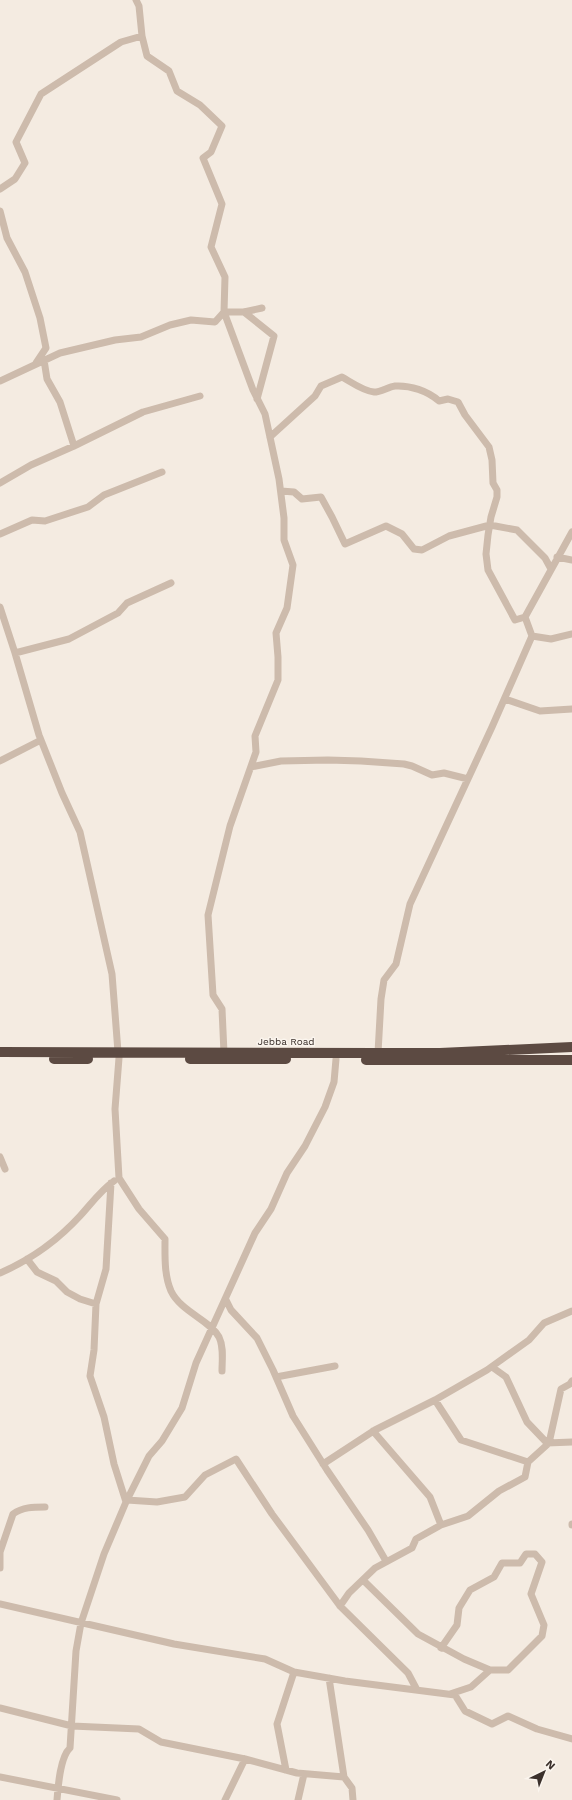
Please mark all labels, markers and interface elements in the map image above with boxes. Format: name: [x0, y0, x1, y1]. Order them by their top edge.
street label: Jebba Road: [257, 1036, 315, 1047]
north arrow: [524, 1752, 564, 1792]
text: N: [543, 1758, 558, 1773]

